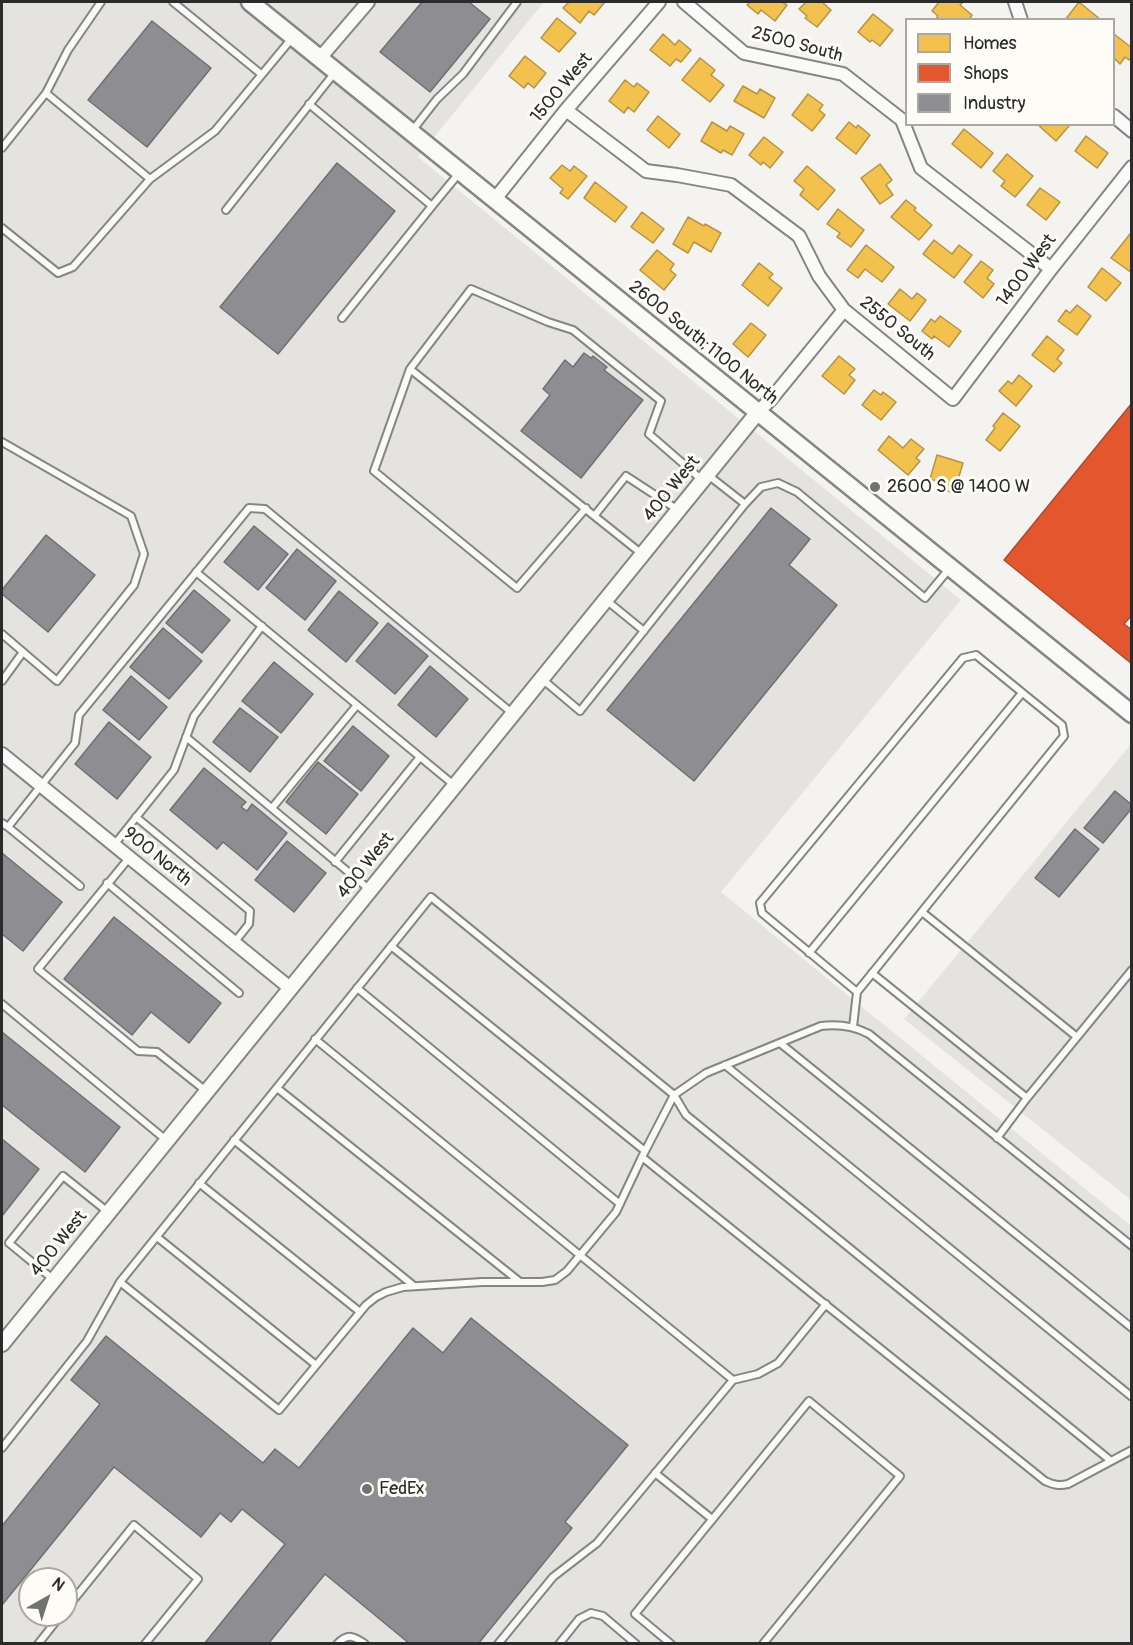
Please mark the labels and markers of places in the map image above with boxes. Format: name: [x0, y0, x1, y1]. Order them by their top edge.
place label: 2600 S @ 1400 W: [887, 476, 1030, 498]
marker: 2600 S @ 1400 W: [868, 480, 882, 494]
place label: FedEx: [379, 1478, 424, 1500]
marker: FedEx: [360, 1482, 374, 1496]

